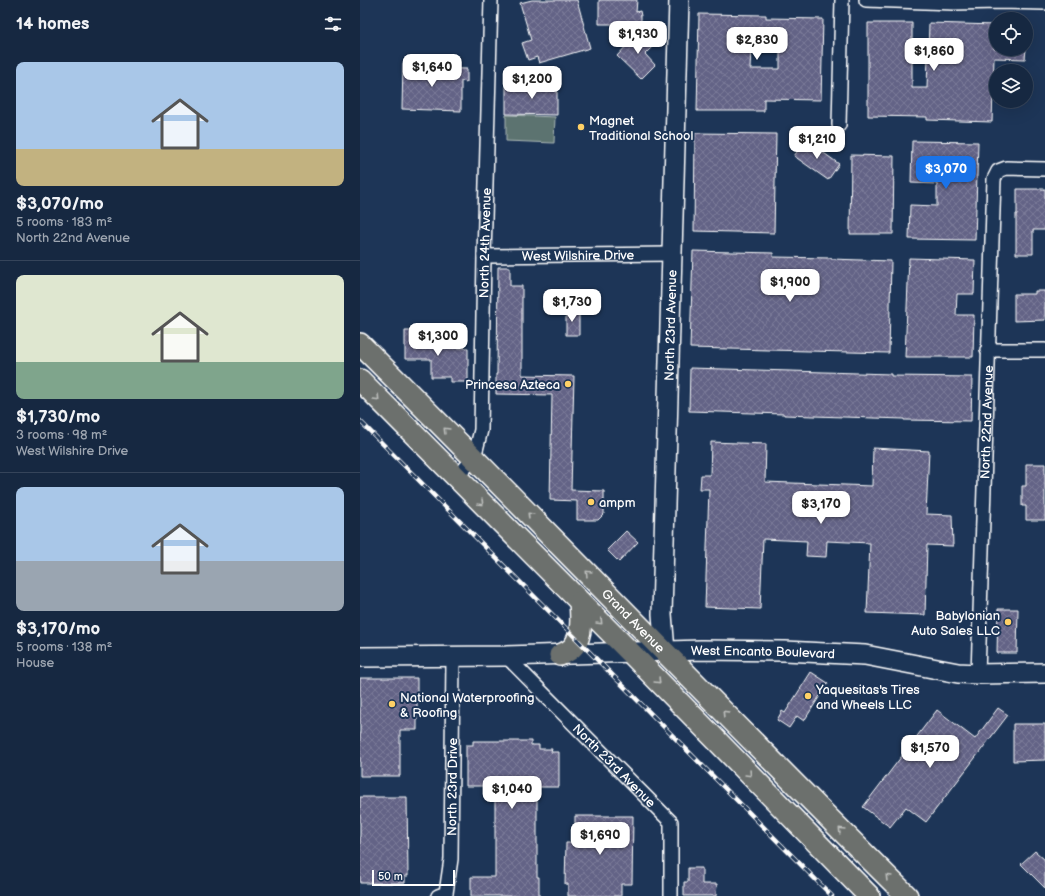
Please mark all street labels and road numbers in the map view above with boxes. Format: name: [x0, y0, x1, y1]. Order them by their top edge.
street label: North 24th Avenue: [476, 187, 495, 298]
street label: West Wilshire Drive: [522, 247, 635, 265]
street label: North 23rd Avenue: [661, 269, 681, 381]
street label: North 22nd Avenue: [977, 365, 997, 479]
street label: Grand Avenue: [598, 586, 668, 657]
street label: West Encanto Boulevard: [691, 643, 835, 662]
street label: North 23rd Avenue: [569, 721, 659, 811]
street label: North 23rd Drive: [444, 737, 461, 836]

